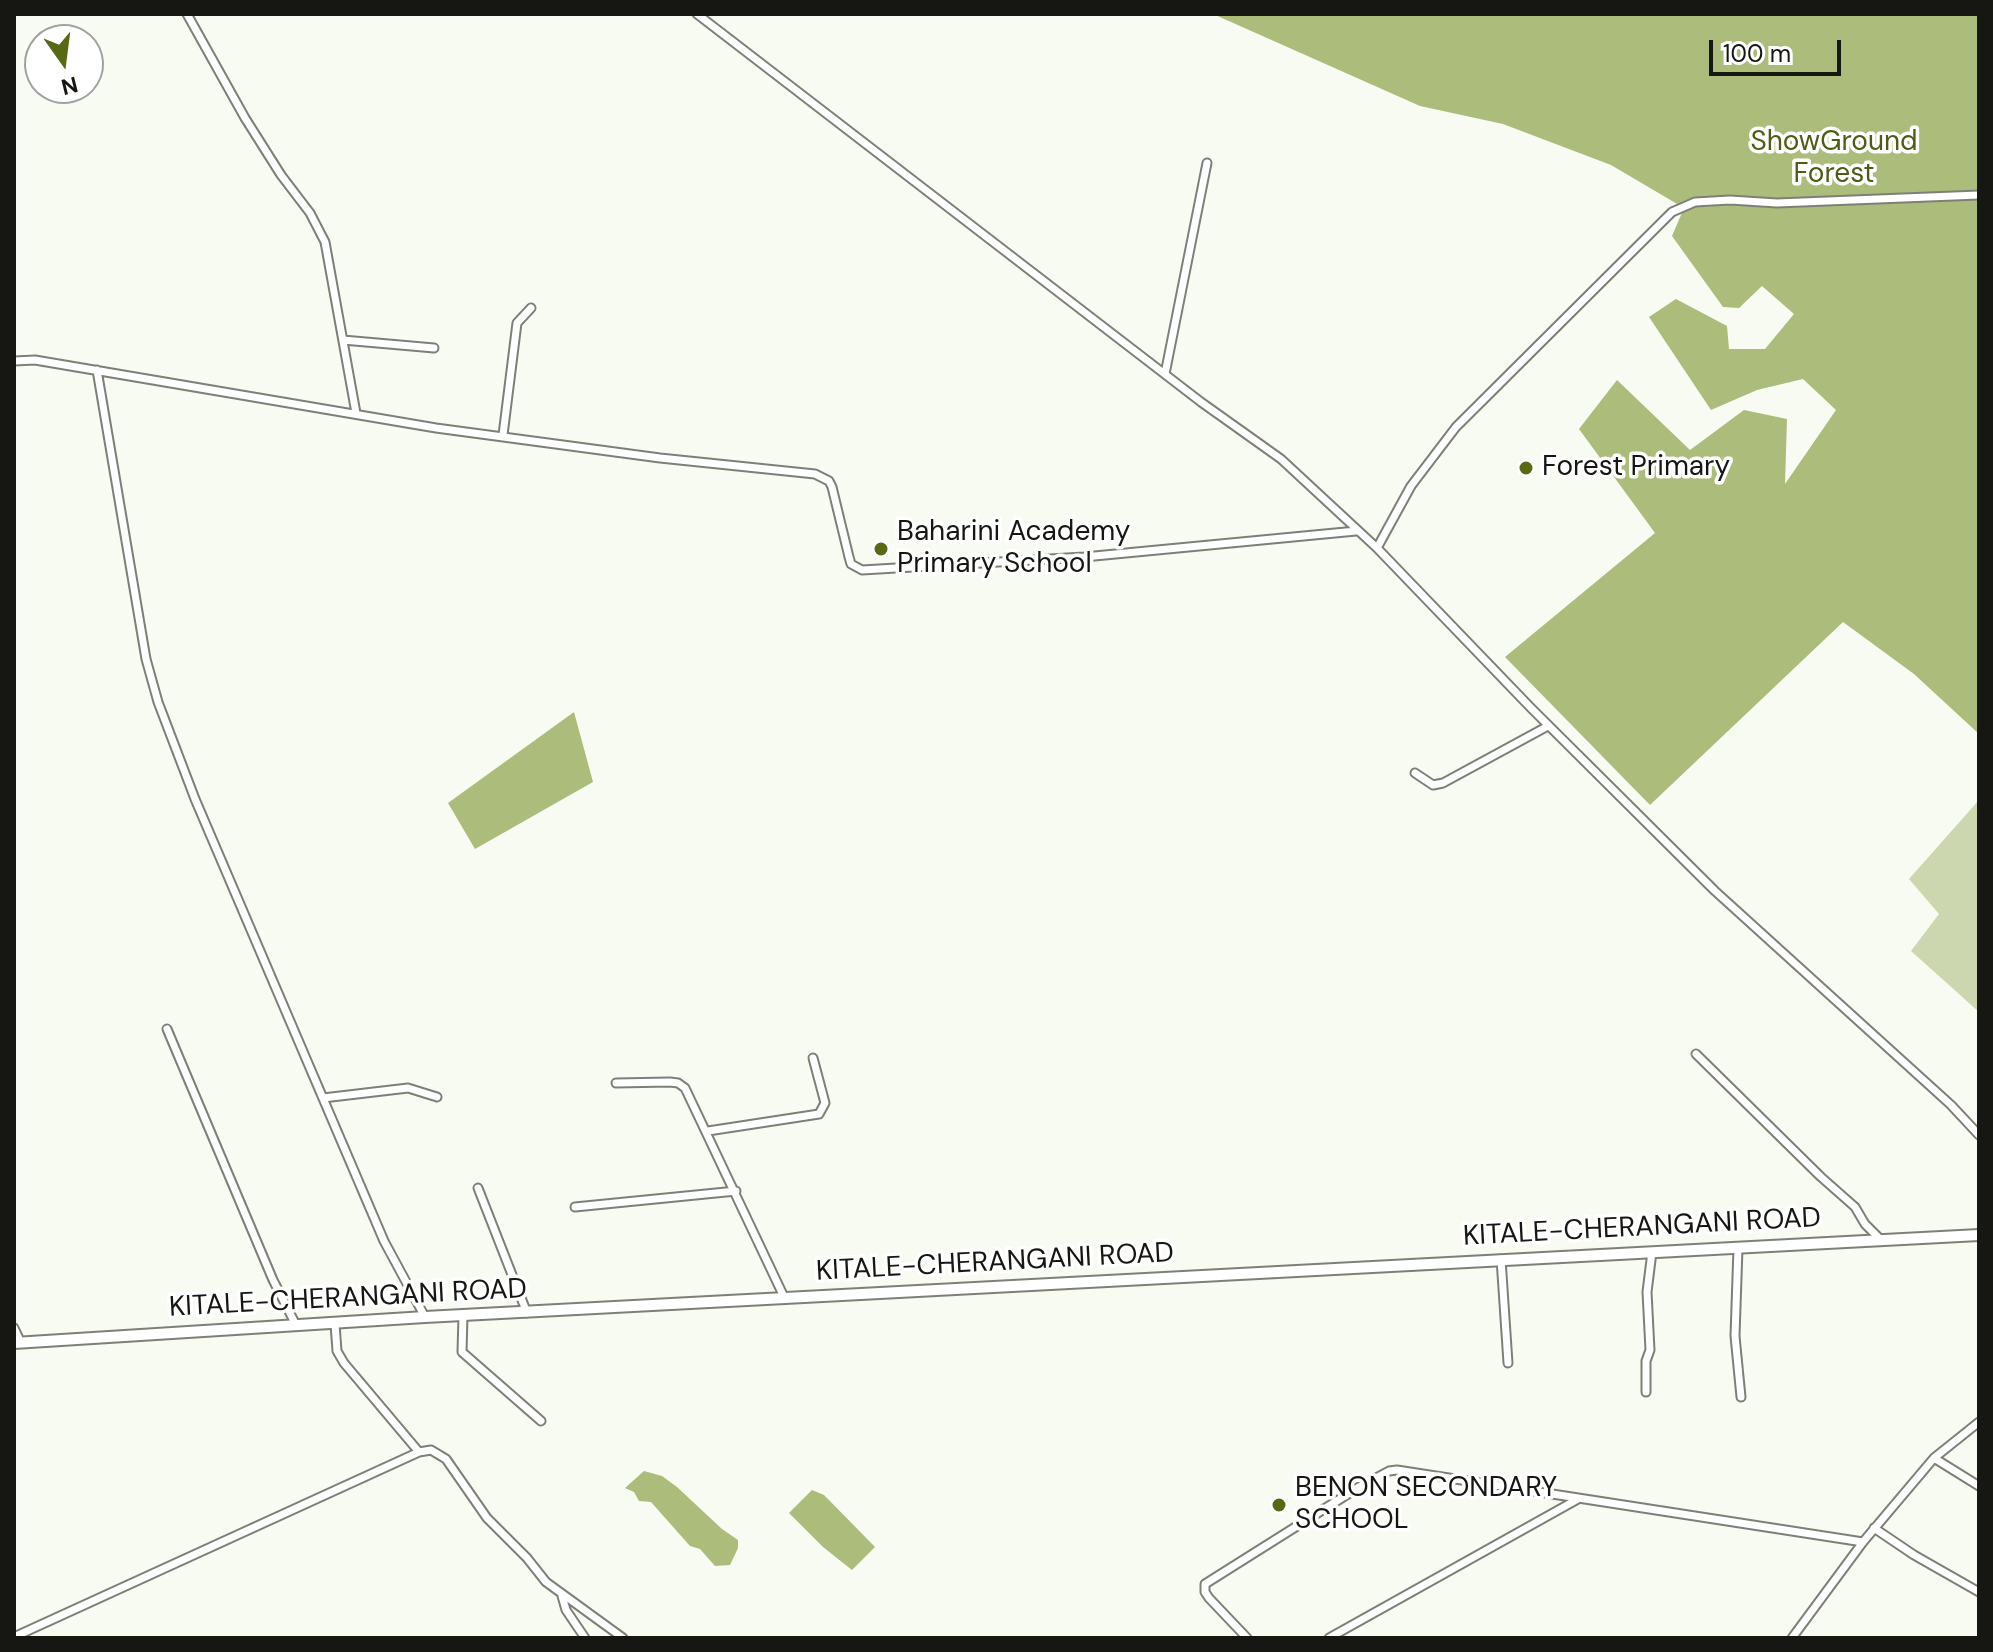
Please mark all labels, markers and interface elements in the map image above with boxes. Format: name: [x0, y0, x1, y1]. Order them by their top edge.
north arrow: [24, 24, 104, 104]
scale bar: [1713, 24, 1845, 74]
text: 100 m: [1723, 38, 1791, 69]
text: N: [58, 70, 81, 102]
park label: ShowGround Forest: [1750, 126, 1918, 192]
place label: Forest Primary: [1542, 451, 1730, 485]
marker: Forest Primary: [1517, 459, 1535, 477]
place label: Baharini Academy Primary School: [897, 516, 1130, 582]
marker: Baharini Academy Primary School: [872, 540, 890, 558]
street label: KITALE-CHERANGANI ROAD: [1462, 1202, 1822, 1254]
street label: KITALE-CHERANGANI ROAD: [815, 1237, 1175, 1289]
street label: KITALE-CHERANGANI ROAD: [168, 1273, 528, 1325]
place label: BENON SECONDARY SCHOOL: [1295, 1472, 1557, 1538]
marker: BENON SECONDARY SCHOOL: [1270, 1496, 1288, 1514]

